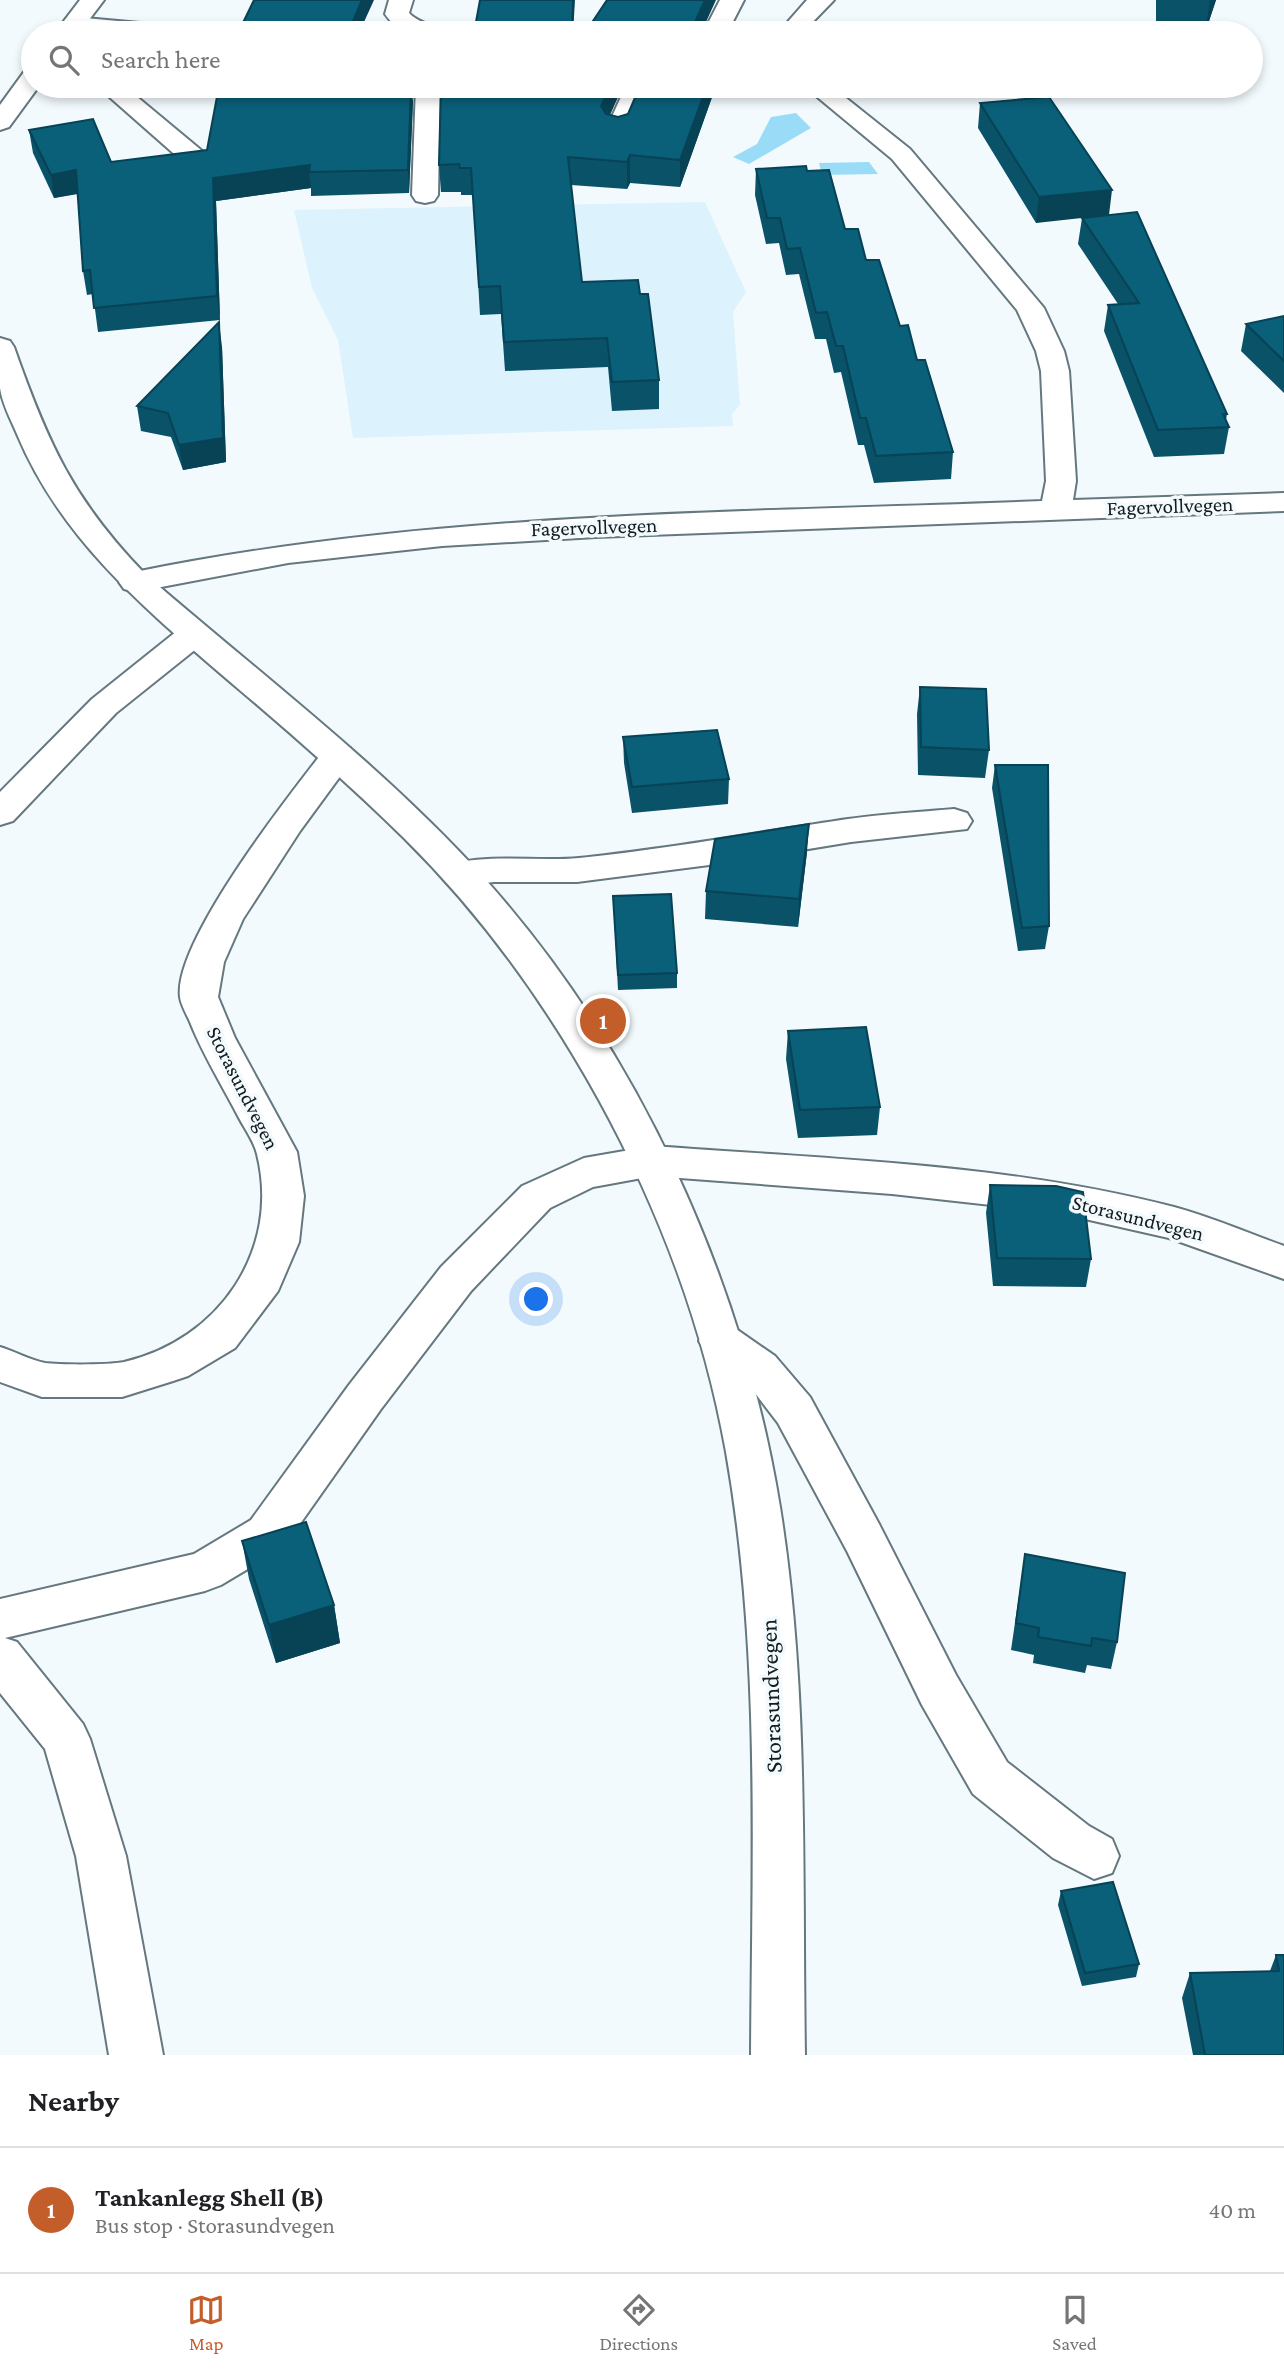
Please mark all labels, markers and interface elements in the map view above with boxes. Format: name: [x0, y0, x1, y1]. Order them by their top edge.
search box: [21, 21, 1263, 98]
icon: search: [45, 41, 83, 79]
text: Search here: [101, 45, 220, 74]
street label: Fagervollvegen: [1106, 492, 1234, 520]
street label: Fagervollvegen: [530, 513, 658, 541]
pin: 1: [580, 995, 626, 1047]
street label: Storasundvegen: [202, 1022, 284, 1154]
street label: Storasundvegen: [1070, 1190, 1206, 1246]
your location: [519, 1282, 553, 1316]
street label: Storasundvegen: [754, 1618, 787, 1773]
text: Nearby: [28, 2084, 119, 2117]
text: Tankanlegg Shell (B): [95, 2183, 325, 2212]
text: 1: [47, 2197, 55, 2223]
text: 40 m: [1208, 2197, 1256, 2223]
text: Bus stop · Storasundvegen: [95, 2212, 335, 2238]
tab: Map: [187, 2291, 225, 2354]
tab: Directions: [599, 2291, 678, 2354]
tab: Saved: [1052, 2291, 1097, 2354]

